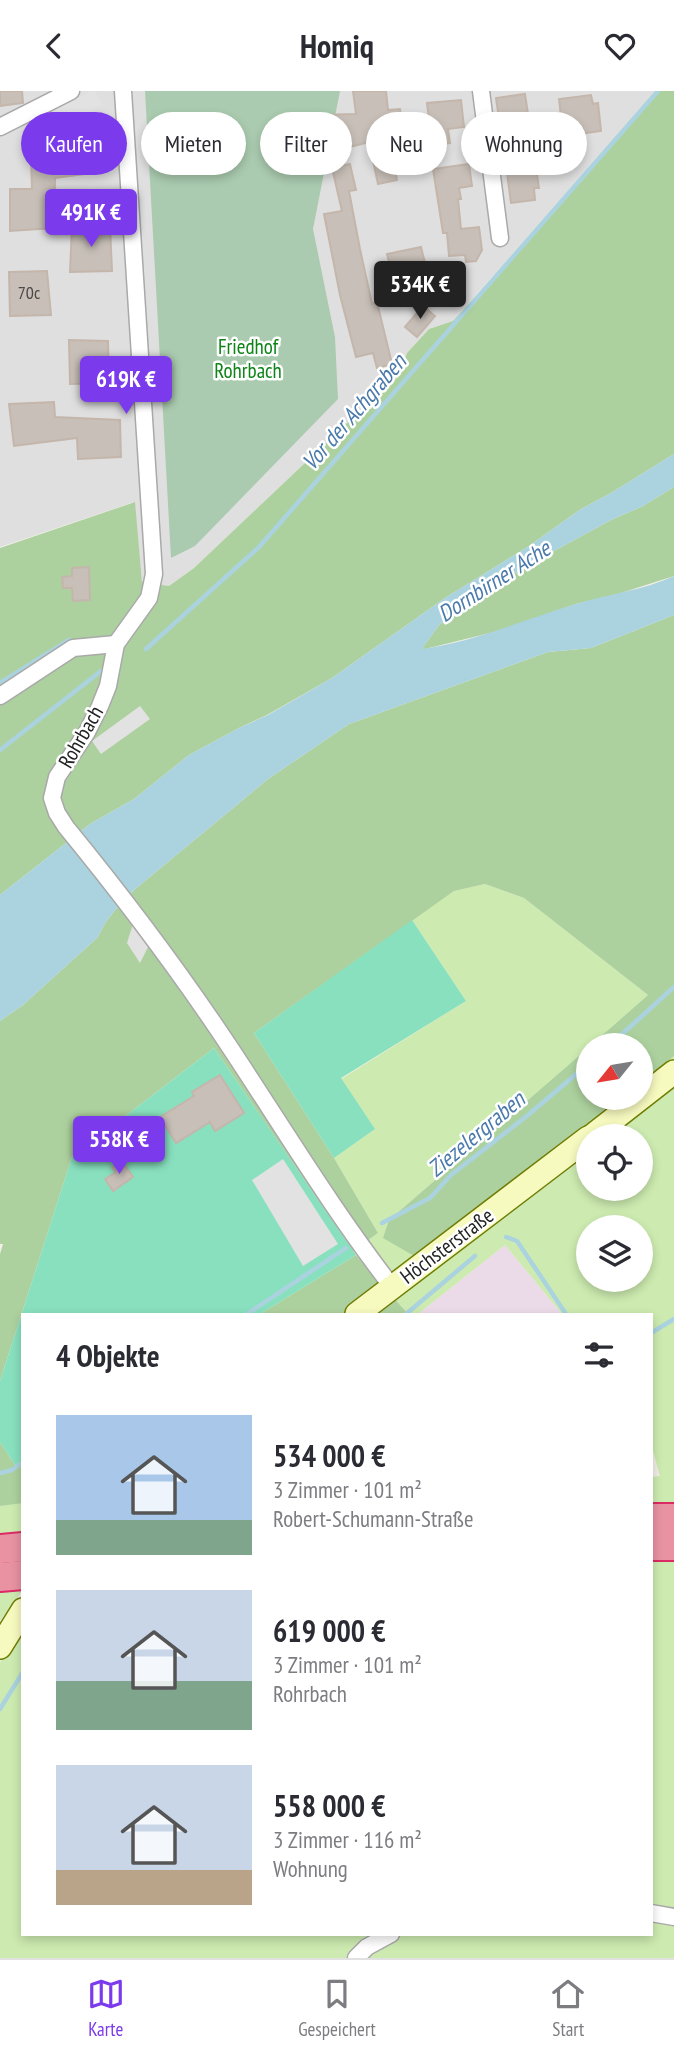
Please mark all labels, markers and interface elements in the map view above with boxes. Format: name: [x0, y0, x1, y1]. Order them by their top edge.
text: Homiq: [300, 25, 374, 67]
icon: back: [35, 27, 73, 65]
icon: heart: [601, 27, 639, 65]
chip: Kaufen: [21, 112, 127, 175]
chip: Mieten: [141, 112, 246, 175]
chip: Filter: [260, 112, 352, 175]
chip: Neu: [366, 112, 447, 175]
chip: Wohnung: [461, 112, 587, 175]
pin: 491K €: [34, 190, 148, 249]
text: 491K €: [61, 197, 121, 226]
pin: 534K €: [363, 261, 477, 321]
text: 534K €: [390, 269, 450, 298]
house number: 70c: [18, 281, 41, 304]
park label: Friedhof Rohrbach: [214, 333, 282, 384]
water label: Vor der Achgraben: [295, 346, 413, 476]
pin: 619K €: [69, 357, 183, 416]
text: 619K €: [96, 364, 156, 393]
water label: Dornbirner Ache: [432, 533, 557, 628]
street label: Rohrbach: [52, 701, 109, 773]
north arrow: [576, 1033, 653, 1109]
map controls: [576, 1033, 653, 1292]
water label: Ziezelergraben: [421, 1083, 532, 1183]
pin: 558K €: [62, 1117, 176, 1176]
text: 558K €: [89, 1124, 149, 1153]
button: locate: [576, 1124, 653, 1201]
street label: Höchsterstraße: [395, 1202, 499, 1290]
button: layers: [576, 1215, 653, 1292]
text: 4 Objekte: [56, 1336, 160, 1375]
icon: filters: [580, 1336, 618, 1374]
text: 534 000 €: [273, 1436, 386, 1475]
icon: home: [112, 1443, 196, 1527]
text: 3 Zimmer · 101 m²: [273, 1475, 422, 1504]
text: Robert-Schumann-Straße: [273, 1504, 474, 1533]
text: 619 000 €: [273, 1611, 386, 1650]
icon: home: [112, 1618, 196, 1702]
text: 3 Zimmer · 101 m²: [273, 1650, 422, 1679]
text: Rohrbach: [273, 1679, 347, 1708]
text: 558 000 €: [273, 1786, 386, 1825]
icon: home: [112, 1793, 196, 1877]
text: 3 Zimmer · 116 m²: [273, 1825, 422, 1854]
text: Wohnung: [273, 1854, 348, 1883]
tab: Karte: [87, 1975, 125, 2041]
tab: Gespeichert: [298, 1975, 376, 2041]
tab: Start: [549, 1975, 587, 2041]

